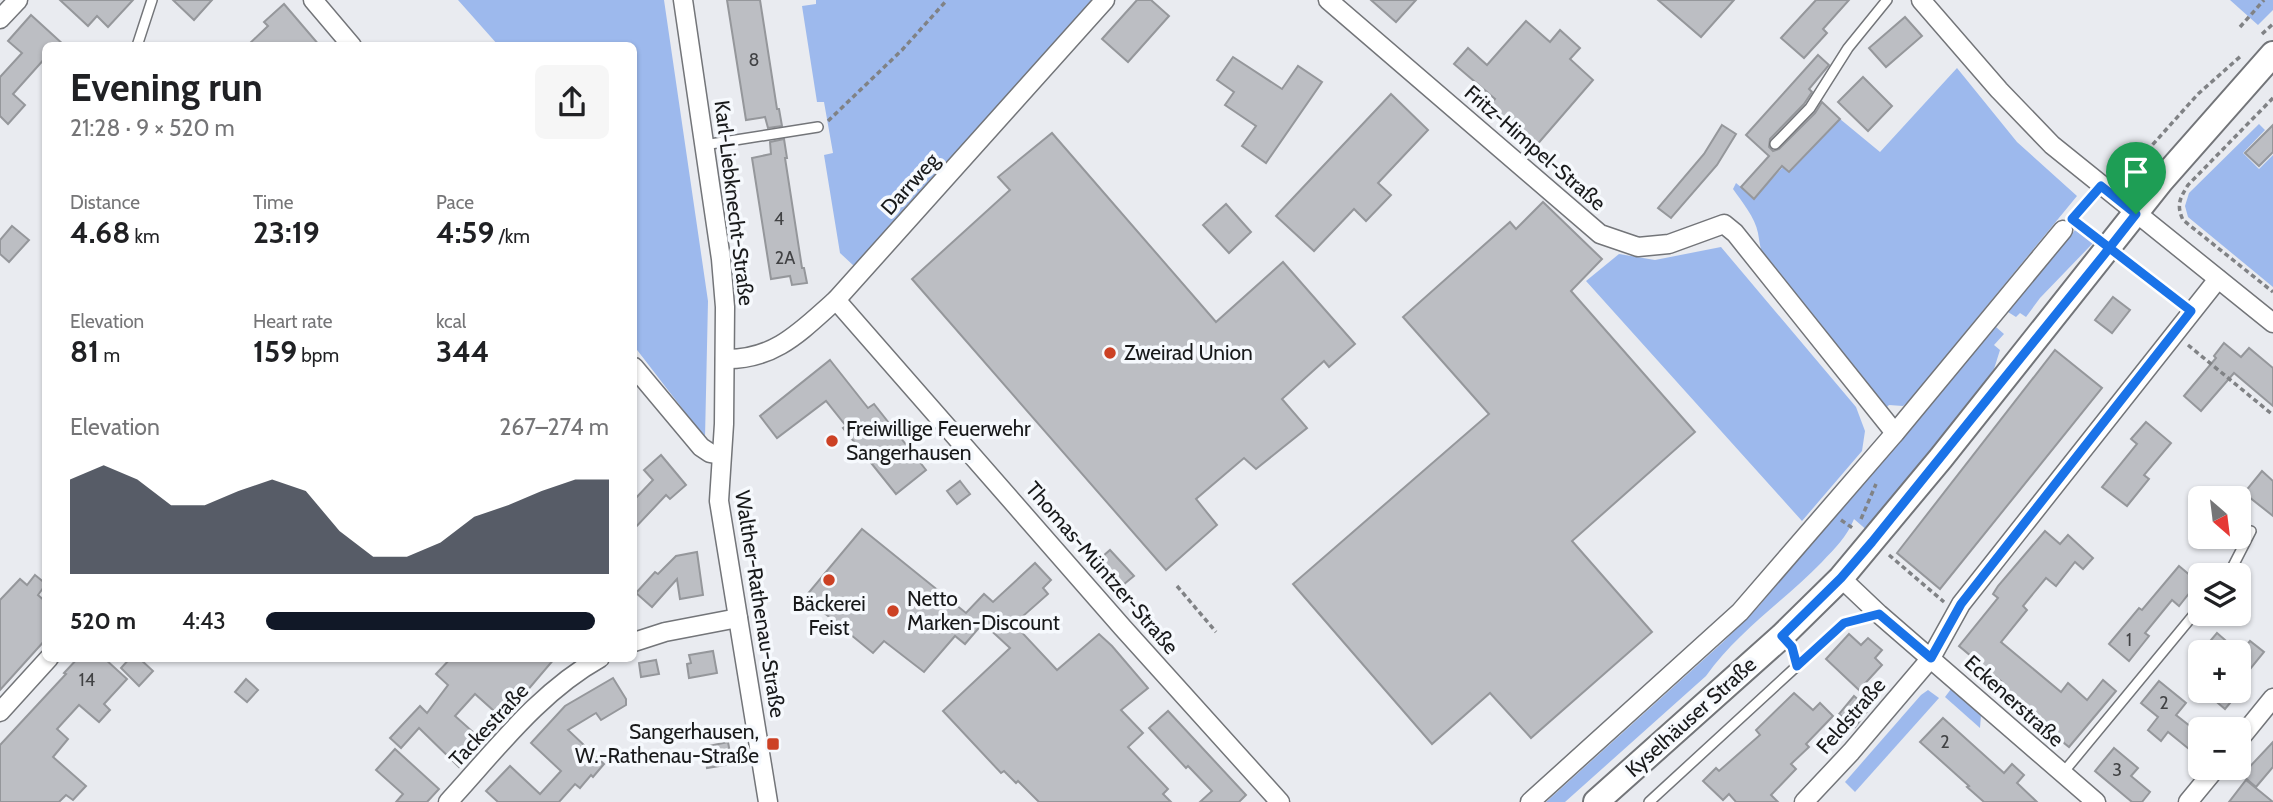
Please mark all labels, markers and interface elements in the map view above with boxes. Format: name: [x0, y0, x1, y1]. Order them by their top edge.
house number: 8: [749, 49, 759, 71]
text: Evening run: [70, 64, 263, 111]
button: share: [535, 65, 609, 139]
street label: Fritz-Himpel-Straße: [1460, 80, 1611, 216]
street label: Karl-Liebknecht-Straße: [710, 99, 760, 307]
text: 21:28 · 9 × 520 m: [70, 114, 235, 142]
pin: [2106, 142, 2166, 214]
street label: Darrweg: [875, 147, 944, 220]
icon: arrive: [2117, 153, 2155, 191]
text: Distance: [70, 191, 140, 214]
text: Time: [253, 191, 293, 214]
text: Pace: [436, 191, 474, 214]
house number: 4: [774, 208, 784, 230]
text: 4.68: [70, 214, 130, 251]
text: 23:19: [253, 214, 320, 251]
text: 4:59: [436, 214, 494, 251]
text: km: [130, 225, 160, 248]
text: /km: [494, 225, 530, 248]
house number: 2A: [775, 247, 795, 269]
text: Elevation: [70, 310, 144, 333]
text: Heart rate: [253, 310, 333, 333]
text: kcal: [436, 310, 466, 333]
text: 81: [70, 333, 99, 370]
text: 159: [253, 333, 297, 370]
text: 344: [436, 333, 489, 370]
place label: Zweirad Union: [1124, 340, 1253, 365]
text: m: [99, 344, 120, 367]
text: bpm: [297, 344, 339, 367]
marker: Zweirad Union: [1102, 345, 1118, 361]
text: Elevation: [70, 413, 160, 441]
text: 267–274 m: [499, 413, 609, 441]
place label: Freiwillige Feuerwehr Sangerhausen: [846, 416, 1031, 465]
marker: Freiwillige Feuerwehr Sangerhausen: [824, 433, 840, 449]
street label: Thomas-Müntzer-Straße: [1021, 476, 1184, 659]
north arrow: [2188, 486, 2250, 550]
map controls: [2188, 486, 2251, 780]
street label: Walther-Rathenau-Straße: [730, 489, 791, 720]
button: layers: [2188, 563, 2251, 626]
marker: Bäckerei Feist: [821, 572, 837, 588]
place label: Netto Marken-Discount: [907, 586, 1060, 635]
place label: Bäckerei Feist: [792, 591, 866, 640]
marker: Netto Marken-Discount: [885, 603, 901, 619]
text: 520 m: [70, 607, 136, 635]
text: 4:43: [182, 607, 226, 635]
house number: 1: [2126, 629, 2132, 651]
button: +: [2188, 640, 2251, 703]
street label: Eckenerstraße: [1960, 650, 2069, 752]
street label: Kyselhäuser Straße: [1620, 651, 1761, 782]
house number: 14: [79, 669, 95, 691]
street label: Feldstraße: [1811, 672, 1891, 759]
street label: Tackestraße: [444, 678, 534, 771]
house number: 2: [2159, 692, 2169, 714]
button: −: [2188, 717, 2251, 780]
place label: Sangerhausen, W.-Rathenau-Straße: [575, 719, 759, 768]
house number: 2: [1940, 731, 1950, 753]
marker: Sangerhausen, W.-Rathenau-Straße: [765, 736, 781, 752]
house number: 3: [2112, 759, 2122, 781]

